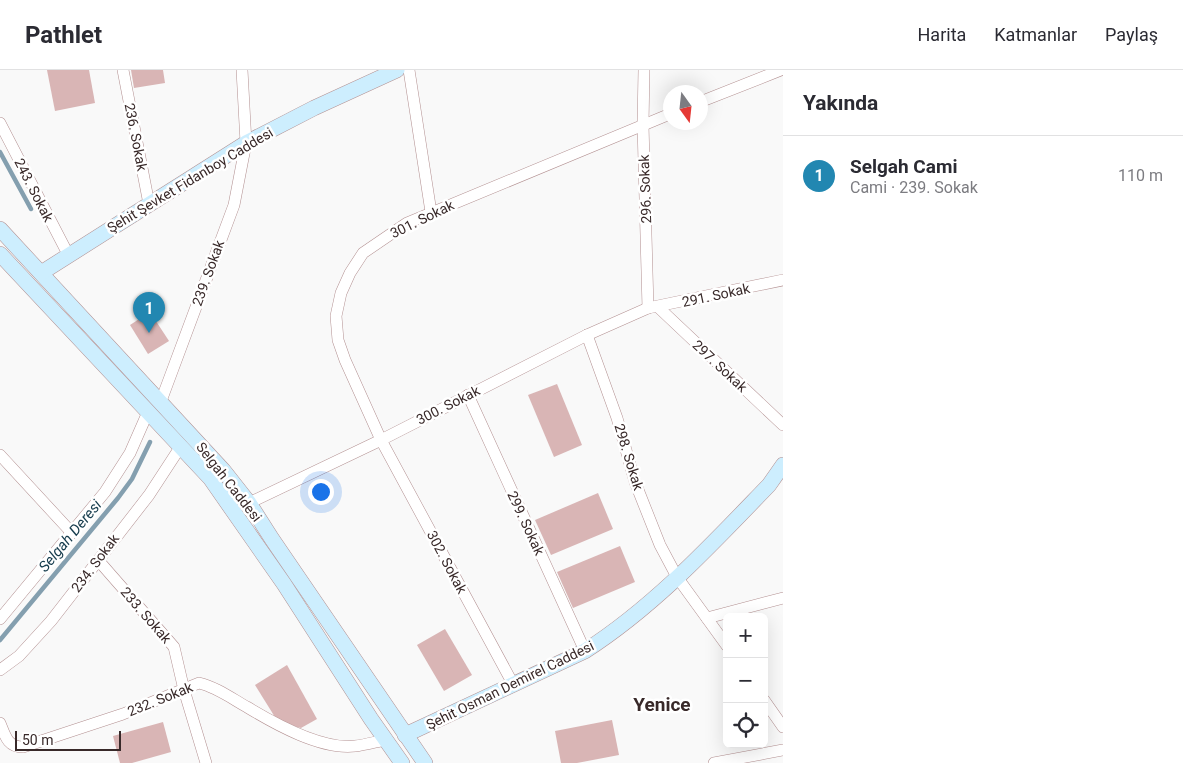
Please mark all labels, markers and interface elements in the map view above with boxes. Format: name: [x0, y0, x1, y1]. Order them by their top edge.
text: Pathlet: [25, 21, 102, 49]
text: Harita: [918, 24, 966, 45]
text: Katmanlar: [994, 24, 1077, 45]
text: Paylaş: [1105, 24, 1158, 45]
north arrow: [663, 85, 708, 130]
text: Yakında: [803, 91, 878, 115]
street label: 236. Sokak: [122, 102, 151, 173]
street label: Şehit Şevket Fidanboy Caddesi: [104, 124, 276, 236]
street label: 296. Sokak: [636, 153, 654, 224]
text: Selgah Cami: [850, 155, 957, 178]
street label: 243. Sokak: [11, 156, 57, 225]
text: 1: [814, 166, 824, 185]
text: 110 m: [1118, 166, 1163, 185]
text: Cami · 239. Sokak: [850, 178, 978, 197]
street label: 301. Sokak: [388, 196, 457, 241]
street label: 239. Sokak: [189, 237, 228, 308]
street label: 291. Sokak: [681, 280, 752, 310]
pin: 1: [133, 292, 165, 333]
street label: 297. Sokak: [689, 337, 751, 396]
street label: 300. Sokak: [414, 382, 483, 428]
street label: 298. Sokak: [611, 422, 647, 493]
street label: Selgah Caddesi: [193, 439, 265, 525]
your location: [308, 479, 334, 505]
street label: 299. Sokak: [504, 488, 548, 558]
water label: Selgah Deresi: [35, 496, 106, 576]
street label: 302. Sokak: [424, 528, 471, 597]
street label: 234. Sokak: [68, 530, 123, 595]
street label: 233. Sokak: [117, 584, 175, 647]
map controls: [723, 613, 768, 748]
button: +: [723, 613, 768, 658]
street label: Şehit Osman Demirel Caddesi: [424, 637, 596, 733]
button: −: [723, 658, 768, 703]
street label: 232. Sokak: [125, 678, 196, 719]
district label: Yenice: [633, 693, 691, 716]
button: locate: [723, 703, 768, 748]
scale bar: [15, 728, 121, 751]
text: 50 m: [22, 732, 54, 748]

